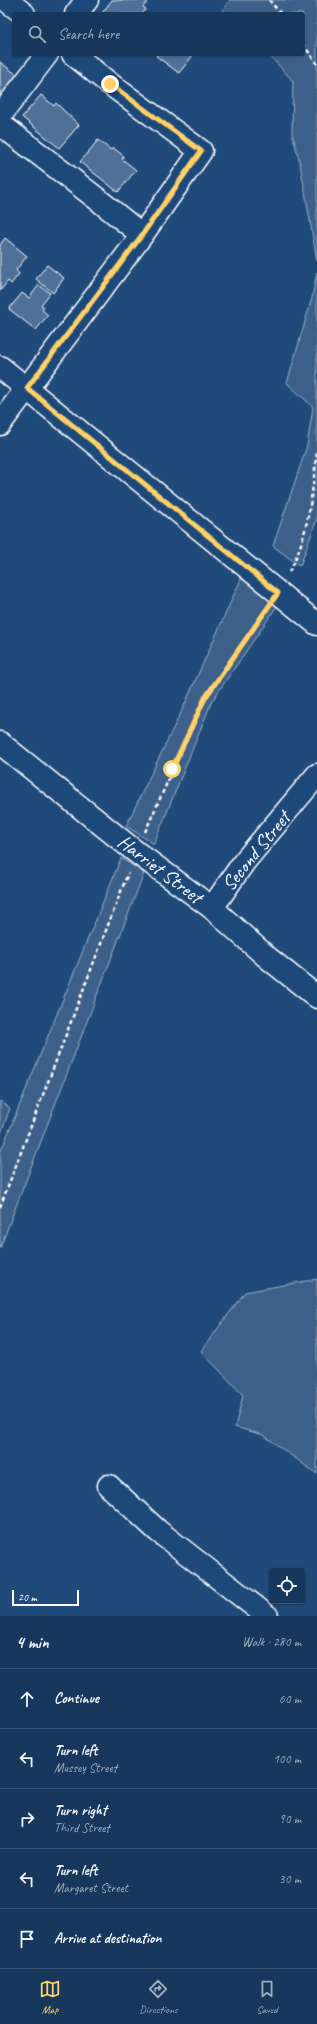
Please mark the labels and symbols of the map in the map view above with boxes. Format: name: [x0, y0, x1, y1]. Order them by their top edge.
route end: [101, 75, 119, 93]
route start: [163, 760, 181, 778]
street label: Second Street: [216, 804, 298, 896]
street label: Harriet Street: [113, 829, 210, 911]
scale bar: [12, 1588, 79, 1607]

